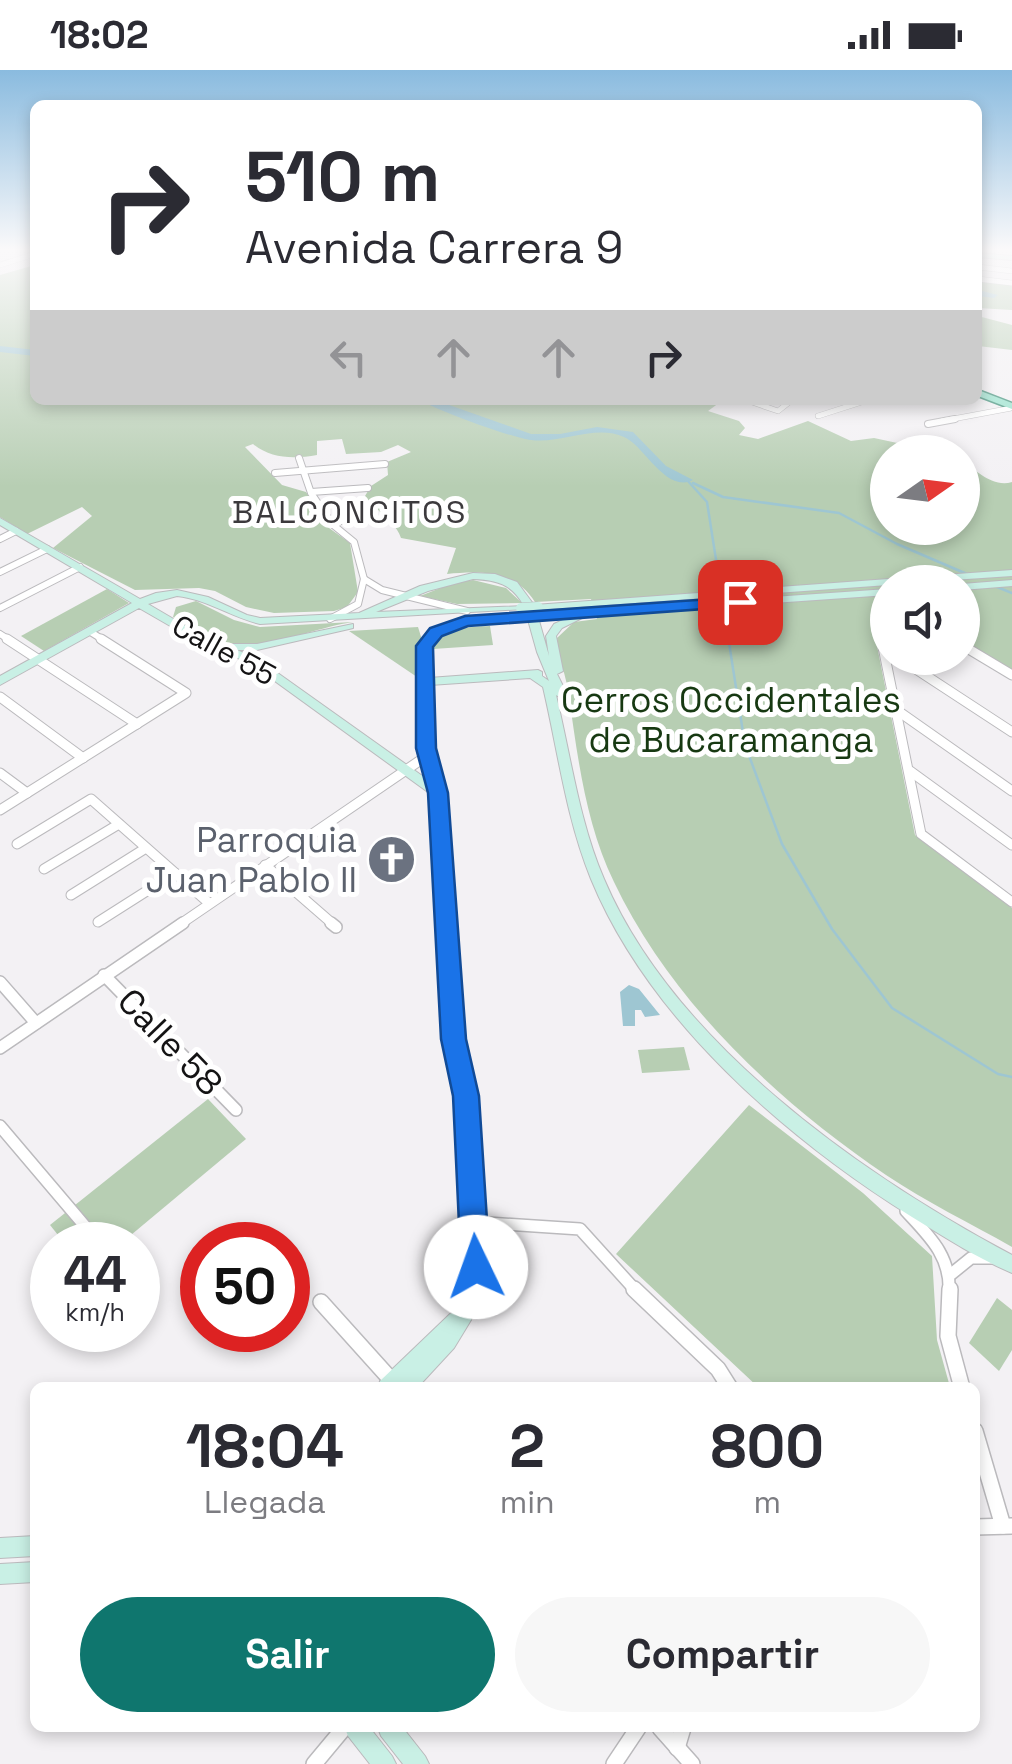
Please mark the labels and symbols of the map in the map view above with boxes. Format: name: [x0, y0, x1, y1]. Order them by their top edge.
north arrow: [870, 435, 980, 545]
district label: BALCONCITOS: [232, 492, 468, 532]
pin: [698, 560, 783, 645]
street label: Calle 55: [165, 606, 283, 694]
park label: Cerros Occidentales de Bucaramanga: [561, 678, 901, 762]
place label: Parroquia Juan Pablo II: [146, 818, 357, 902]
church icon: Parroquia Juan Pablo II: [366, 834, 418, 886]
street label: Calle 58: [108, 979, 232, 1105]
position arrow: [424, 1215, 528, 1319]
speed limit sign: 50: [180, 1222, 310, 1352]

